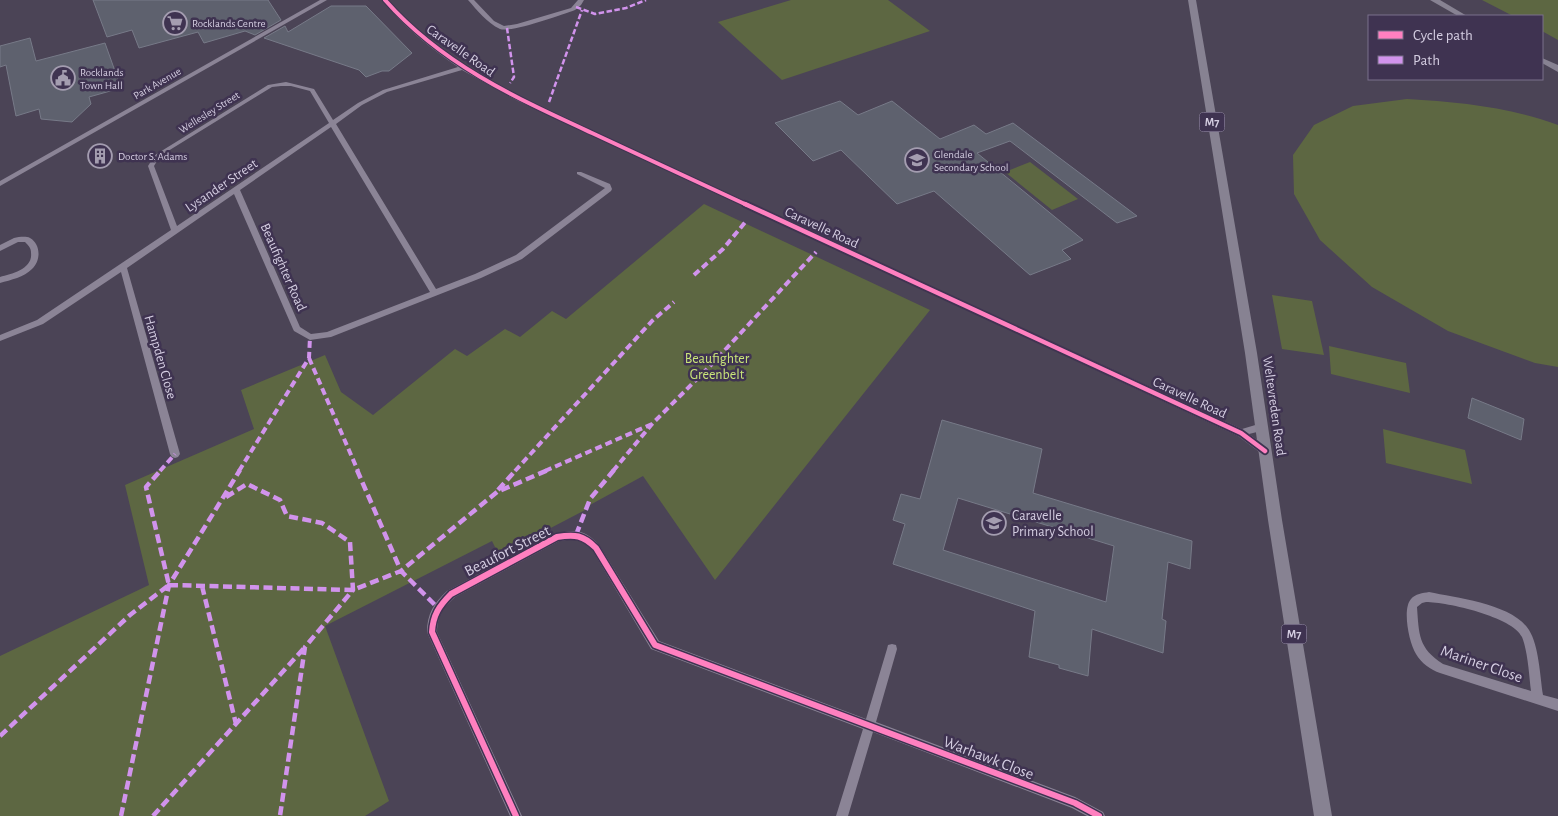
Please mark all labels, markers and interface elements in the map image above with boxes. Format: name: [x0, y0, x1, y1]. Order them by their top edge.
supermarket icon: Rocklands Centre: [162, 10, 188, 36]
legend: [1368, 15, 1543, 80]
place label: Rocklands Centre: [192, 18, 266, 29]
street label: Caravelle Road: [424, 22, 497, 79]
text: Cycle path: [1413, 28, 1473, 43]
text: Path: [1413, 53, 1440, 68]
public building icon: Rocklands Town Hall: [50, 65, 76, 91]
street label: Park Avenue: [132, 65, 183, 101]
place label: Rocklands Town Hall: [80, 67, 124, 91]
street label: Wellesley Street: [177, 89, 242, 135]
road number: M7: [1200, 112, 1224, 132]
building icon: Doctor S. Adams: [87, 143, 113, 169]
school or university icon: Glendale Secondary School: [904, 147, 930, 173]
place label: Glendale Secondary School: [934, 149, 1009, 173]
place label: Doctor S. Adams: [118, 151, 187, 162]
street label: Lysander Street: [183, 156, 261, 215]
street label: Caravelle Road: [782, 205, 861, 251]
street label: Beaufighter Road: [257, 221, 309, 313]
street label: Hampden Close: [141, 314, 179, 401]
park label: Beaufighter Greenbelt: [685, 352, 750, 382]
street label: Weltevreden Road: [1260, 355, 1288, 457]
street label: Caravelle Road: [1150, 375, 1229, 421]
place label: Caravelle Primary School: [1012, 509, 1094, 539]
school or university icon: Caravelle Primary School: [981, 510, 1007, 536]
street label: Beaufort Street: [462, 522, 553, 579]
road number: M7: [1282, 624, 1306, 644]
street label: Mariner Close: [1439, 642, 1525, 685]
street label: Warhawk Close: [941, 733, 1036, 783]

